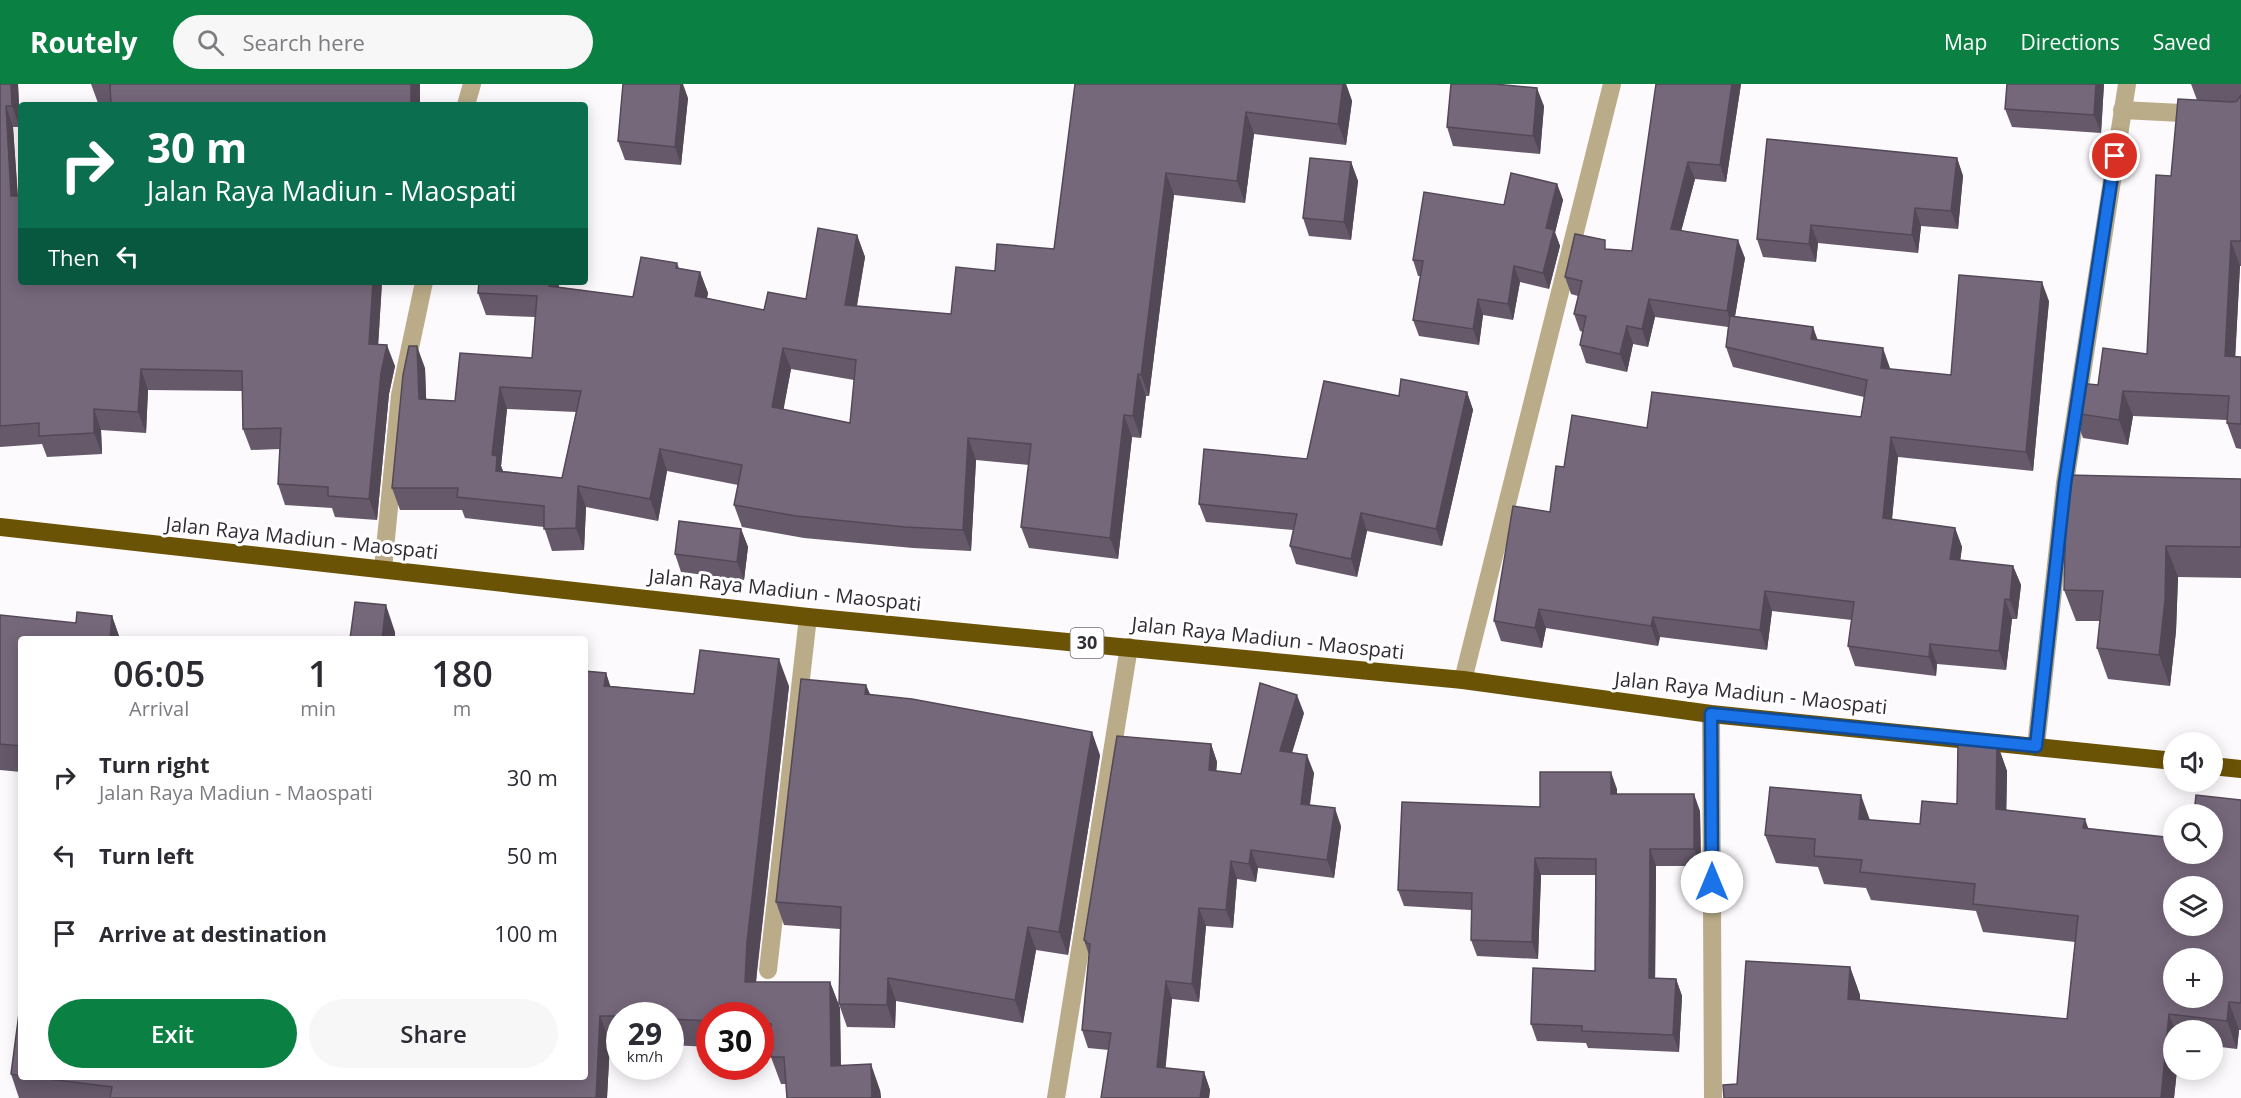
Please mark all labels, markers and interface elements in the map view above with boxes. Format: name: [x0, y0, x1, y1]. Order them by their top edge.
search box: [173, 15, 593, 69]
text: Routely: [30, 23, 137, 61]
icon: search: [194, 26, 227, 59]
text: Search here: [242, 27, 365, 57]
text: Map: [1944, 28, 1987, 56]
text: Directions: [2020, 28, 2120, 56]
text: Saved: [2153, 28, 2211, 56]
text: 30 m: [147, 118, 247, 175]
icon: right: [48, 126, 126, 204]
pin: [2089, 130, 2140, 181]
icon: arrive: [2098, 139, 2131, 172]
text: Jalan Raya Madiun - Maospati: [147, 172, 517, 209]
icon: left: [111, 240, 144, 273]
text: Then: [48, 242, 99, 272]
street label: Jalan Raya Madiun - Maospati: [162, 510, 440, 565]
street label: Jalan Raya Madiun - Maospati: [645, 562, 923, 617]
street label: Jalan Raya Madiun - Maospati: [1128, 610, 1406, 665]
road number: 30: [1070, 628, 1104, 658]
text: 06:05: [113, 649, 205, 698]
text: 1: [308, 649, 329, 698]
text: 180: [431, 649, 493, 698]
street label: Jalan Raya Madiun - Maospati: [1611, 665, 1889, 720]
text: Arrival: [129, 695, 189, 722]
text: min: [300, 695, 336, 722]
text: m: [453, 695, 471, 722]
map controls: [2163, 732, 2223, 1080]
button: sound: [2163, 732, 2223, 792]
text: Turn right: [99, 749, 210, 779]
icon: right: [48, 761, 81, 794]
text: 30 m: [507, 762, 558, 792]
text: Jalan Raya Madiun - Maospati: [99, 779, 373, 806]
button: search: [2163, 804, 2223, 864]
icon: left: [48, 839, 81, 872]
text: Turn left: [99, 840, 194, 870]
text: 50 m: [507, 840, 558, 870]
position arrow: [1680, 850, 1744, 914]
button: layers: [2163, 876, 2223, 936]
icon: arrive: [48, 917, 81, 950]
text: Arrive at destination: [99, 918, 327, 948]
text: 100 m: [494, 918, 558, 948]
button: +: [2163, 948, 2223, 1008]
button: Exit: [48, 999, 297, 1068]
button: Share: [309, 999, 558, 1068]
speed limit sign: 30: [696, 1002, 774, 1080]
text: 29: [628, 1013, 662, 1054]
button: −: [2163, 1020, 2223, 1080]
text: km/h: [627, 1046, 663, 1066]

